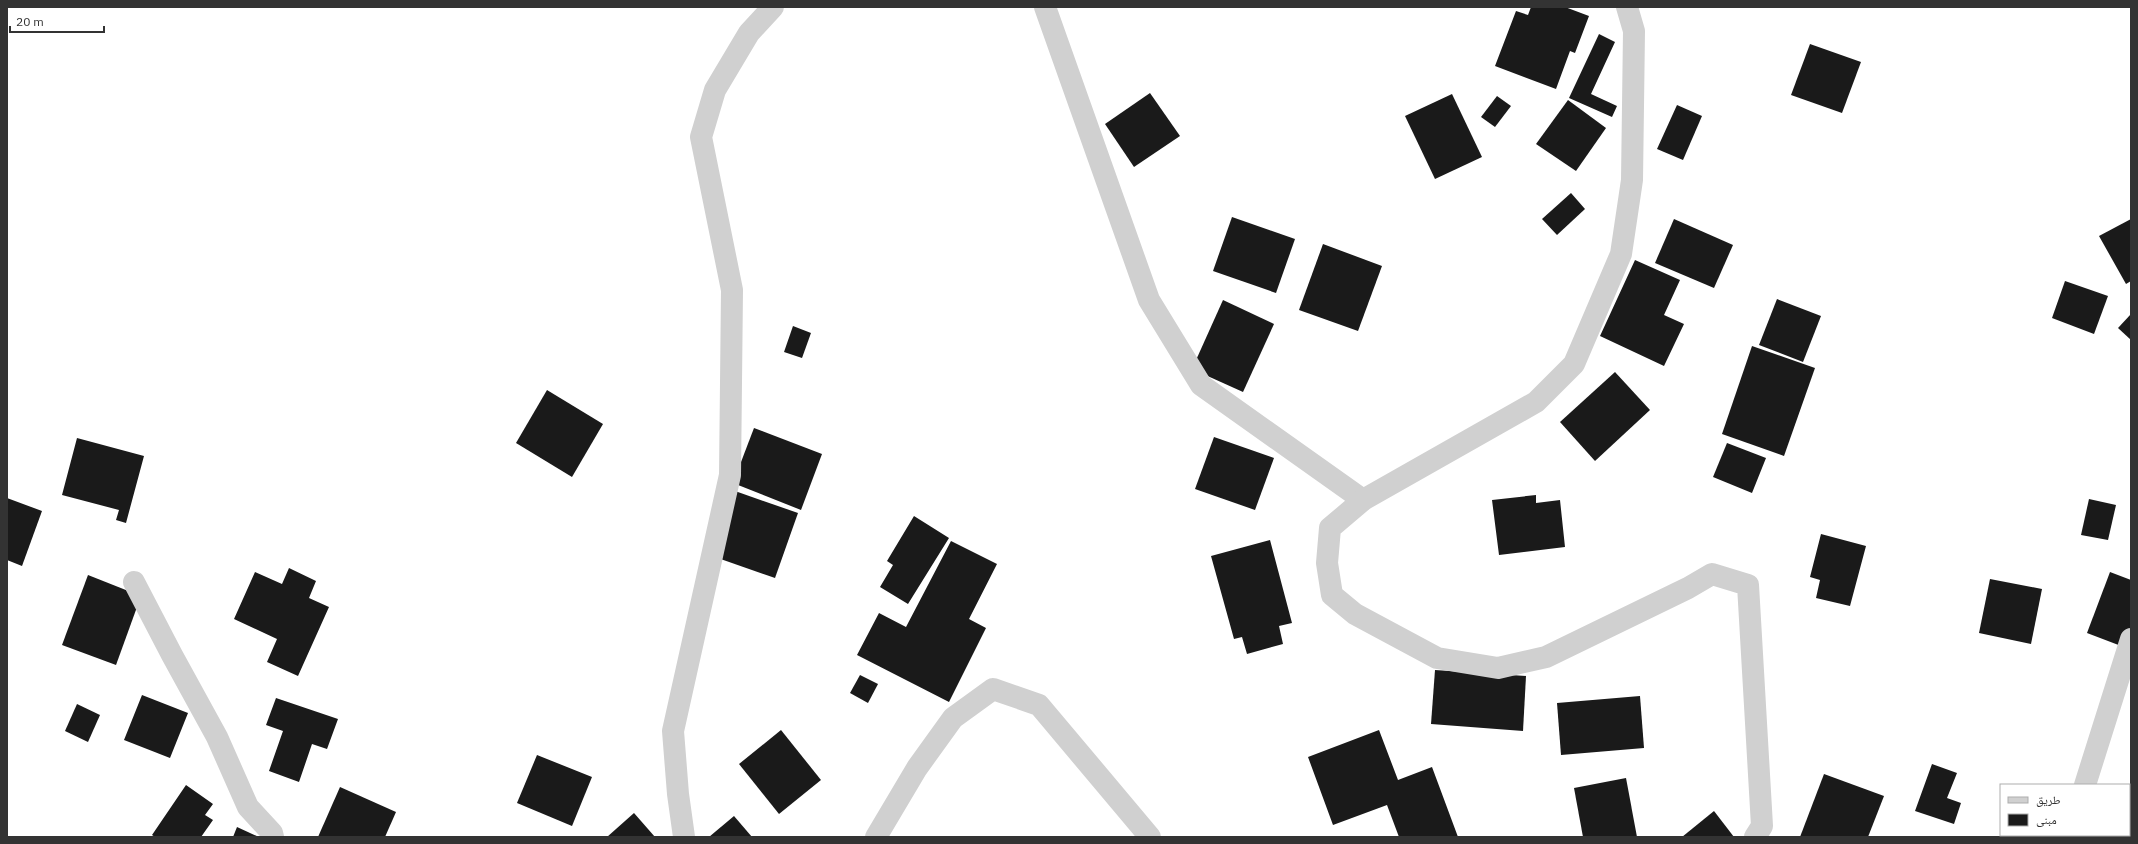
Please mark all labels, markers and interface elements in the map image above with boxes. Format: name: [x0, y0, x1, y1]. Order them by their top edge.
scale bar: [10, 8, 104, 34]
text: 20 m: [16, 14, 44, 29]
legend: [2000, 784, 2130, 836]
text: طريق: [2036, 792, 2061, 807]
text: مبنى: [2036, 812, 2057, 827]

